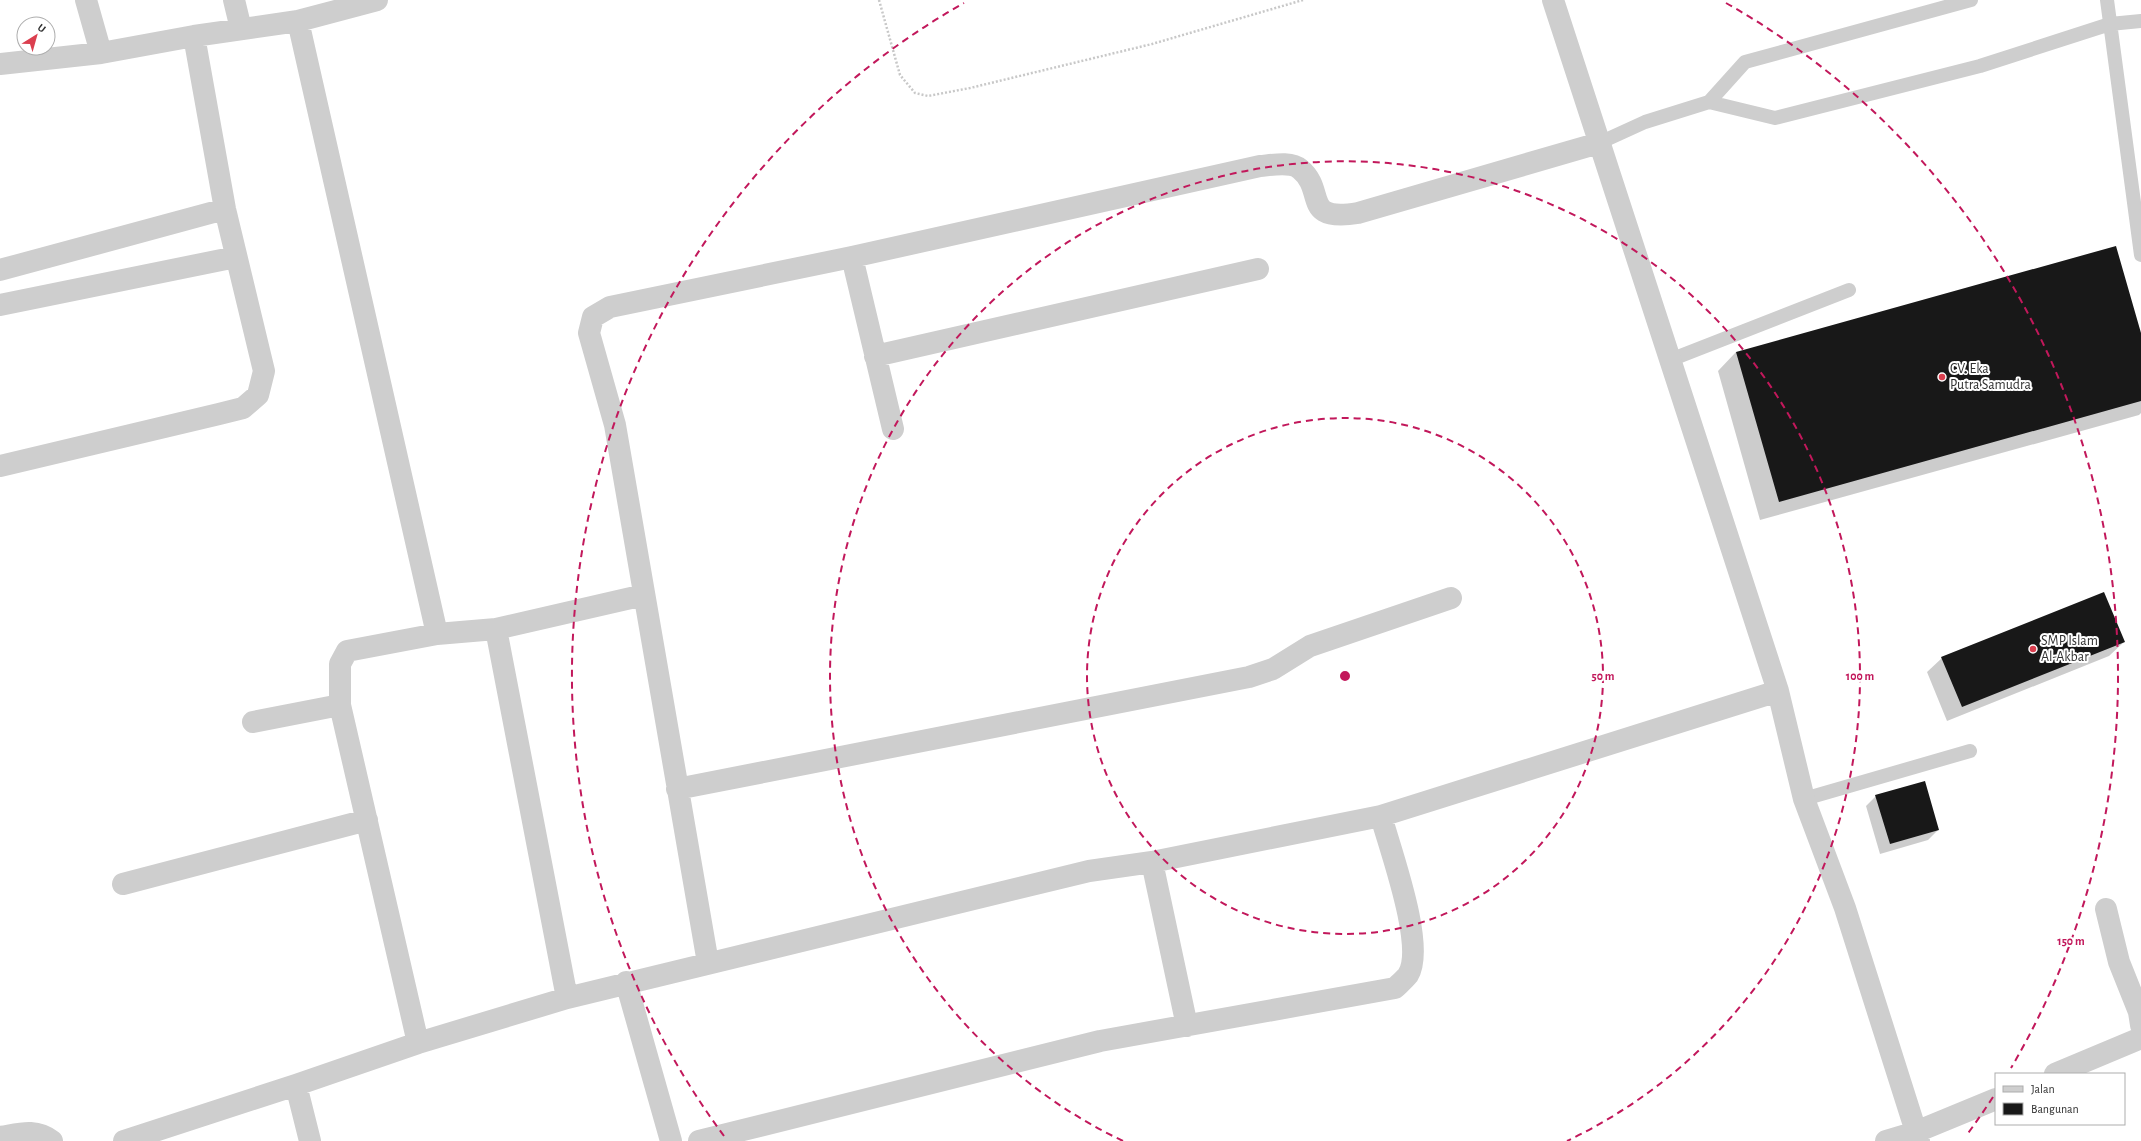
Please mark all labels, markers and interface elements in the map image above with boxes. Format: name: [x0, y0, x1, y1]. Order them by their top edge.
north arrow: [16, 16, 56, 56]
text: U: [36, 22, 48, 35]
place label: CV. Eka Putra Samudra: [1950, 362, 2031, 392]
marker: CV. Eka Putra Samudra: [1937, 372, 1947, 382]
place label: SMP Islam Al-Akbar: [2041, 634, 2098, 664]
marker: SMP Islam Al-Akbar: [2028, 644, 2038, 654]
centre of rings: [1338, 669, 1352, 683]
text: 50 m: [1592, 670, 1615, 682]
text: 100 m: [1846, 670, 1874, 682]
text: 150 m: [2057, 935, 2085, 947]
legend: [1995, 1073, 2125, 1125]
text: Jalan: [2031, 1083, 2055, 1095]
text: Bangunan: [2031, 1103, 2079, 1115]

